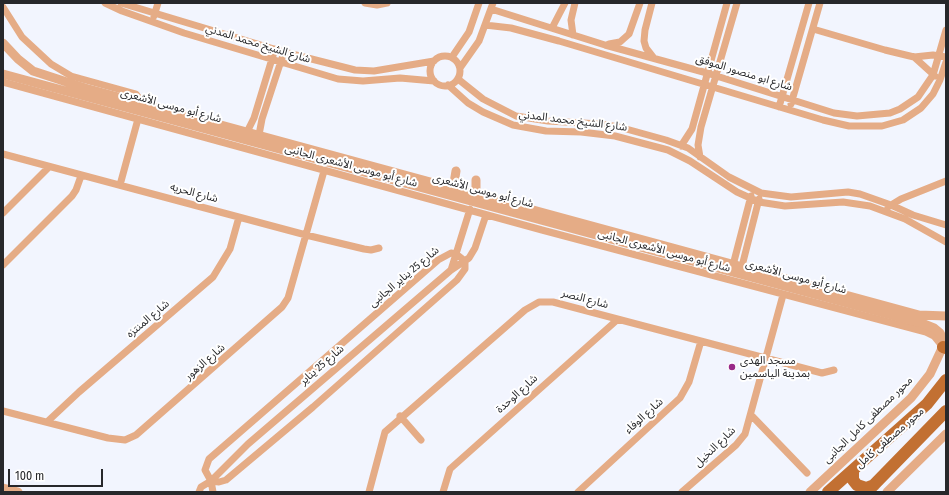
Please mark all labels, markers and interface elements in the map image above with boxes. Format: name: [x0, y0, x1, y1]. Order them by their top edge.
street label: شارع الشيخ محمد المدني: [204, 22, 312, 66]
street label: شارع ابو منصور الموفق: [694, 52, 794, 94]
street label: شارع أبو موسى الأشعرى: [119, 86, 223, 126]
street label: شارع الشيخ محمد المدني: [518, 108, 628, 134]
street label: شارع أبو موسى الأشعرى الجانبى: [283, 142, 419, 190]
street label: شارع أبو موسى الأشعرى: [431, 171, 535, 211]
street label: شارع الحريه: [169, 180, 219, 206]
street label: شارع أبو موسى الأشعرى الجانبى: [596, 227, 732, 275]
street label: شارع 25 يناير الجانبى: [366, 244, 442, 310]
street label: شارع أبو موسى الأشعرى: [744, 257, 848, 297]
street label: شارع النصر: [560, 286, 610, 312]
street label: شارع المنتزه: [124, 297, 172, 341]
street label: شارع الزهور: [182, 341, 228, 383]
street label: شارع 25 يناير: [297, 342, 347, 388]
place label: مسجد الهدى بمدينة الياسمين: [740, 354, 810, 380]
marker: مسجد الهدى بمدينة الياسمين: [727, 362, 737, 372]
street label: شارع الوحدة: [493, 372, 541, 416]
street label: محور مصطفى كامل الجانبى: [820, 374, 916, 466]
street label: شارع الوفاء: [622, 395, 666, 437]
street label: محور مصطفى كامل: [853, 405, 927, 471]
street label: شارع النخيل: [692, 424, 738, 470]
scale bar: [10, 461, 105, 487]
text: 100 m: [15, 469, 44, 483]

